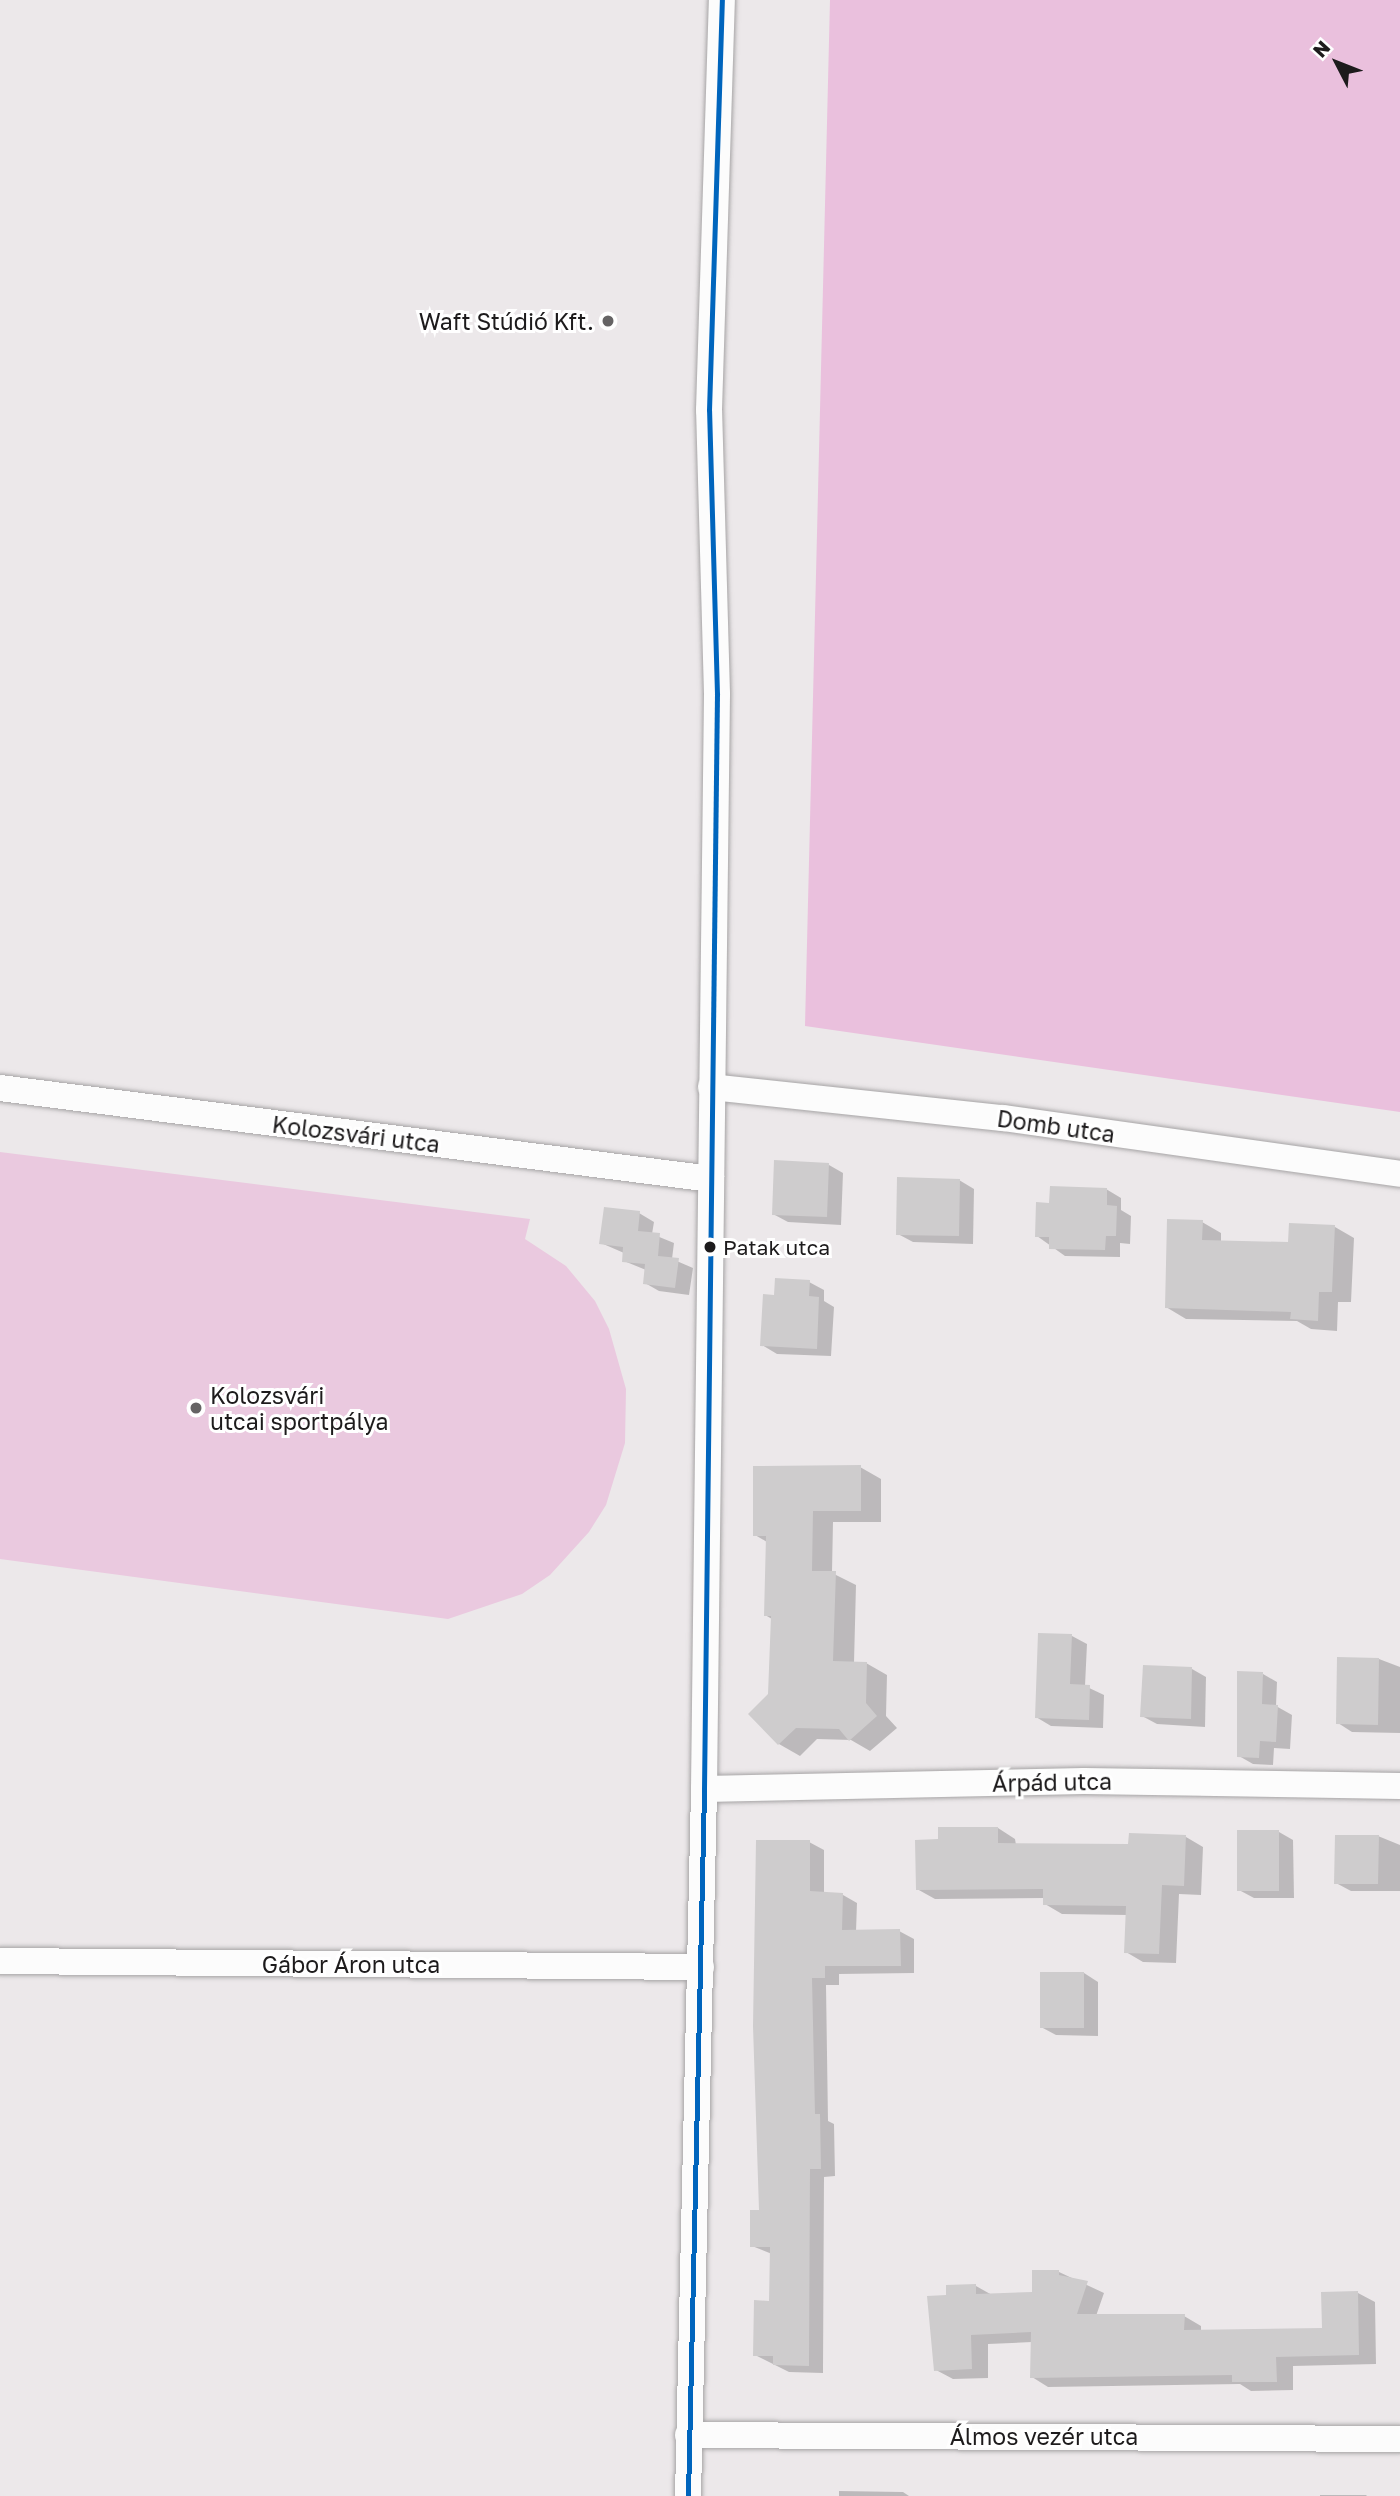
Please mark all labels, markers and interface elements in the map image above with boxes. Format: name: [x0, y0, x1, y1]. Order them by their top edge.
north arrow: [1302, 28, 1372, 98]
text: N: [1308, 36, 1334, 62]
place label: Waft Stúdió Kft.: [419, 307, 594, 335]
marker: Waft Stúdió Kft.: [600, 313, 616, 329]
street label: Domb utca: [995, 1104, 1117, 1148]
street label: Kolozsvári utca: [271, 1110, 441, 1158]
place label: Patak utca: [723, 1234, 830, 1260]
marker: Patak utca: [703, 1240, 717, 1254]
place label: Kolozsvári utcai sportpálya: [210, 1381, 389, 1435]
marker: Kolozsvári utcai sportpálya: [188, 1400, 204, 1416]
street label: Árpád utca: [992, 1767, 1112, 1797]
street label: Gábor Áron utca: [262, 1950, 440, 1978]
street label: Álmos vezér utca: [950, 2422, 1138, 2450]

